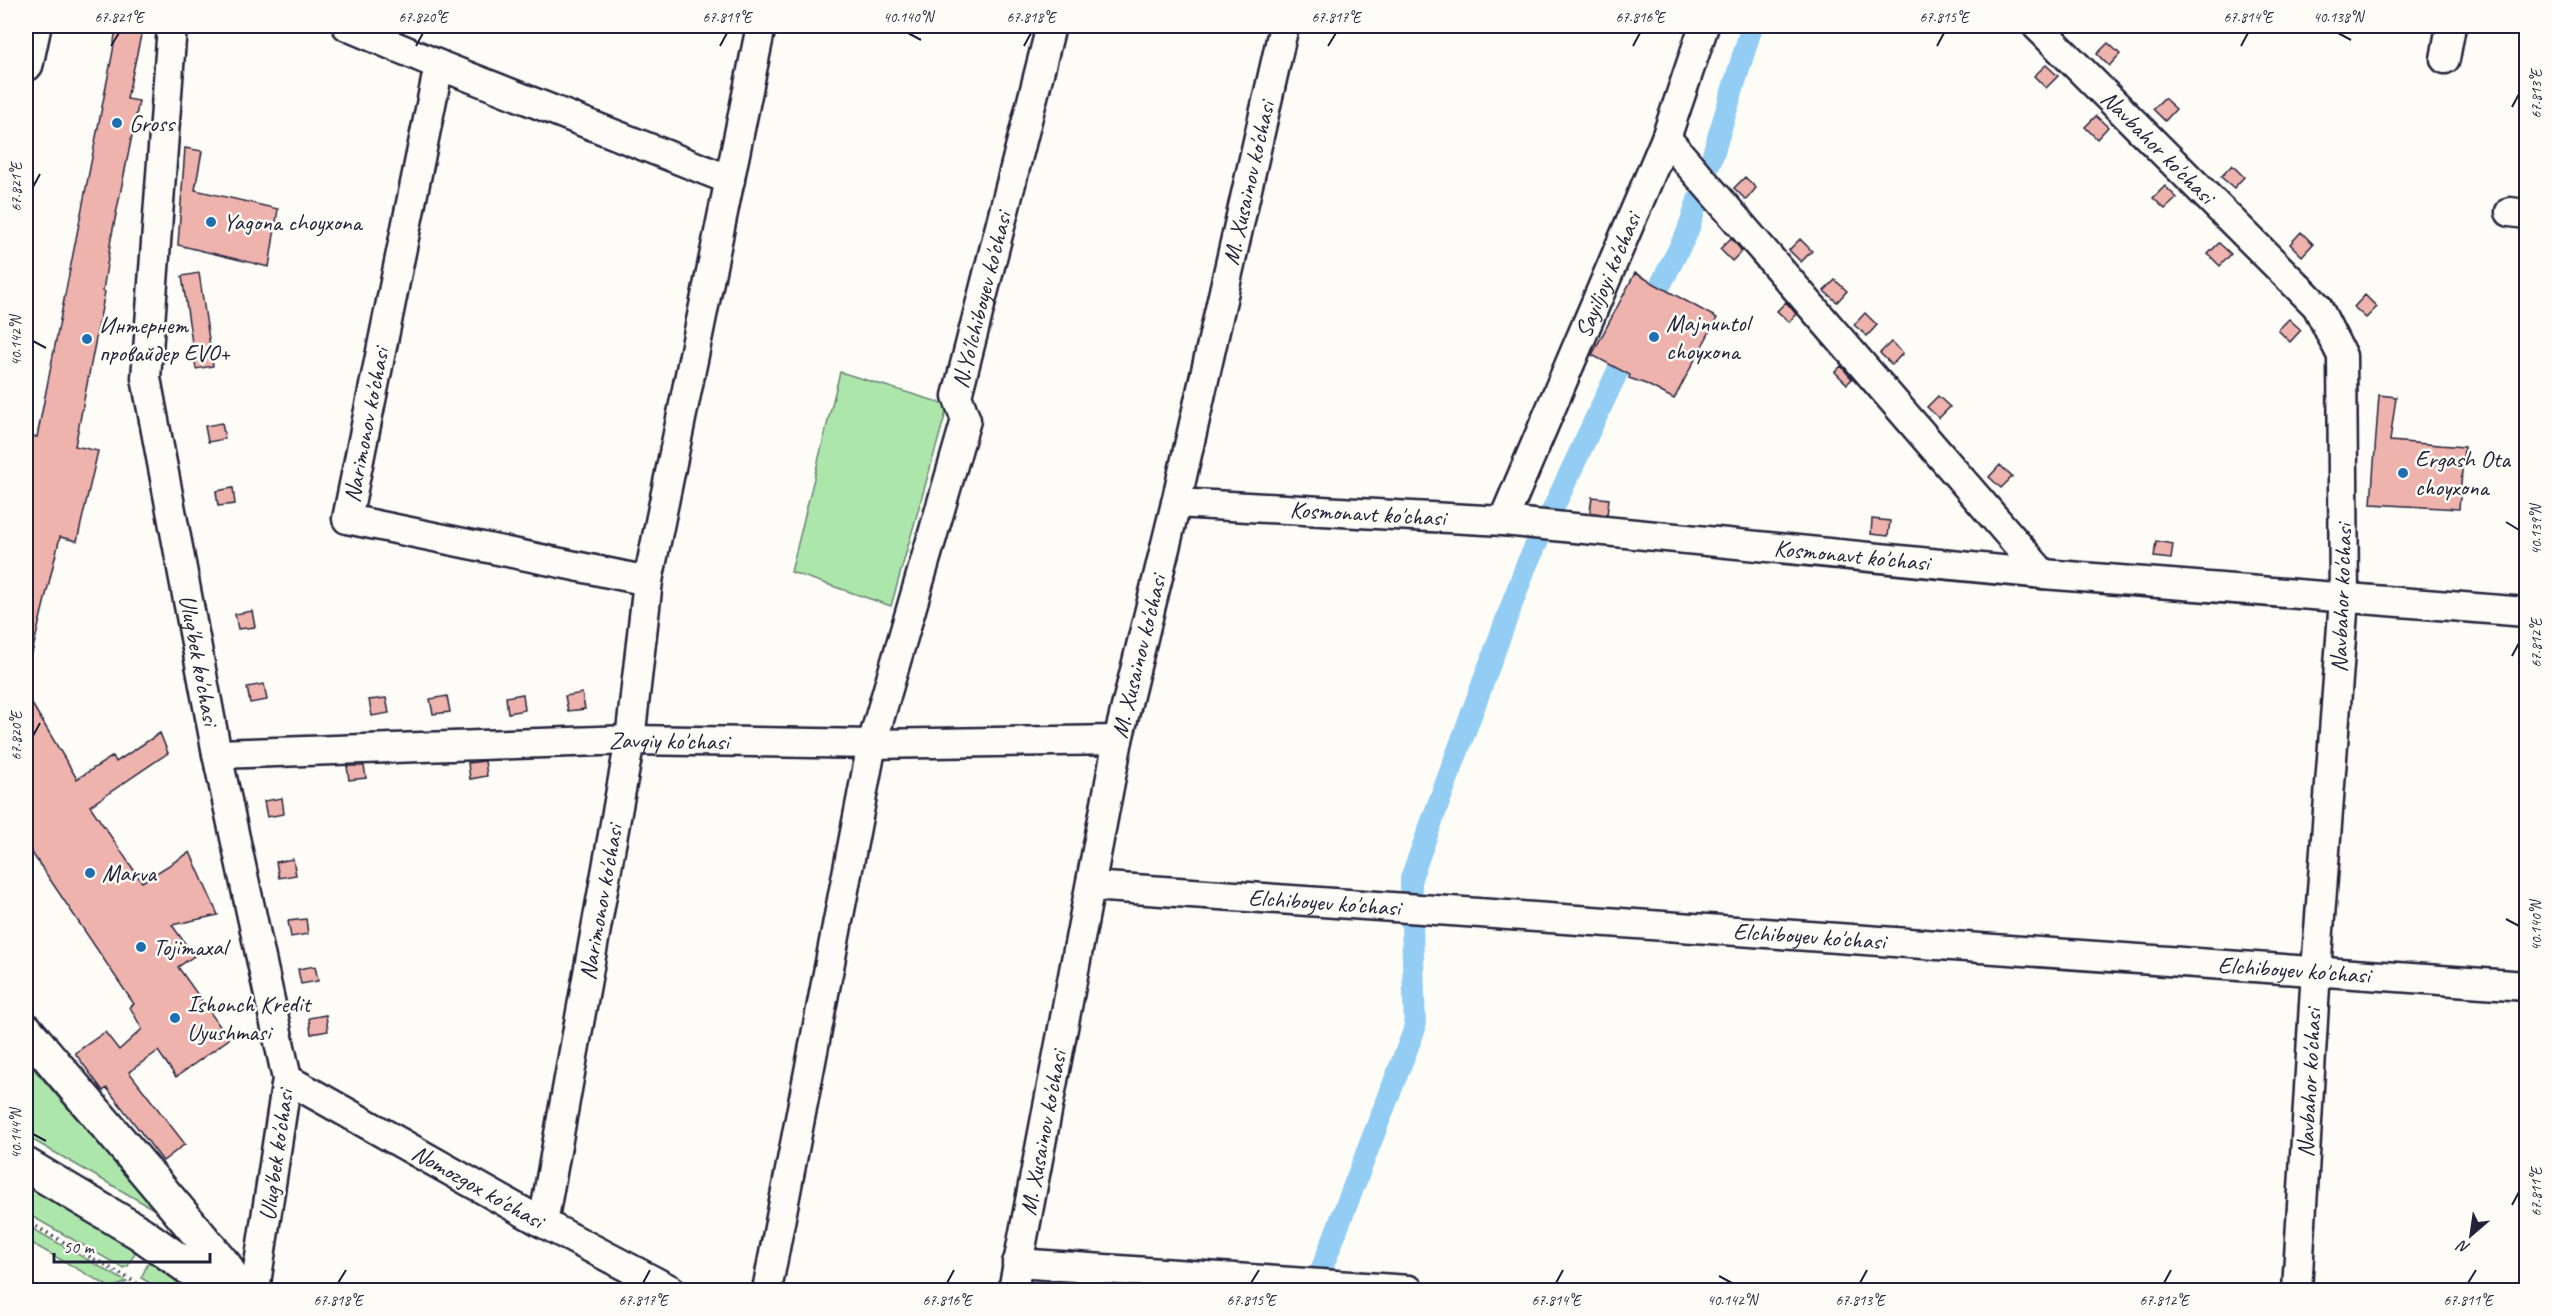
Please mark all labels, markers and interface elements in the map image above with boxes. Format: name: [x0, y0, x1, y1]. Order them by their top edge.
text: 67.821°E: [95, 8, 146, 27]
text: 67.820°E: [399, 8, 450, 27]
text: 67.819°E: [703, 8, 754, 27]
text: 40.140°N: [883, 8, 936, 27]
text: 67.818°E: [1007, 8, 1058, 27]
text: 67.817°E: [1312, 8, 1363, 27]
text: 67.816°E: [1616, 8, 1667, 27]
text: 67.815°E: [1920, 8, 1971, 27]
text: 67.814°E: [2224, 8, 2275, 27]
text: 40.138°N: [2313, 8, 2366, 27]
text: 67.813°E: [2527, 67, 2546, 118]
street label: Navbahor ko'chasi: [2095, 84, 2223, 212]
street label: M. Xusainov ko'chasi: [1215, 96, 1282, 268]
place label: Gross: [129, 108, 176, 138]
marker: Gross: [110, 116, 124, 130]
text: 67.821°E: [7, 160, 26, 211]
street label: N.Yo'lchiboyev ko'chasi: [945, 206, 1019, 391]
street label: Sayiljoyi ko'chasi: [1568, 206, 1648, 342]
place label: Yagona choyxona: [223, 207, 364, 237]
marker: Yagona choyxona: [204, 215, 218, 229]
place label: Majnuntol choyxona: [1666, 308, 1754, 366]
place label: Интернет провайдер EVO+: [99, 310, 231, 368]
text: 40.142°N: [7, 313, 26, 366]
marker: Majnuntol choyxona: [1647, 330, 1661, 344]
marker: Интернет провайдер EVO+: [80, 332, 94, 346]
street label: Narimonov ko'chasi: [336, 343, 396, 505]
place label: Ergash Ota choyxona: [2415, 444, 2511, 502]
marker: Ergash Ota choyxona: [2396, 466, 2410, 480]
street label: Kosmonavt ko'chasi: [1289, 494, 1449, 533]
text: 40.139°N: [2527, 502, 2546, 555]
street label: Navbahor ko'chasi: [2323, 521, 2359, 673]
street label: Kosmonavt ko'chasi: [1773, 533, 1933, 578]
street label: M. Xusainov ko'chasi: [1104, 569, 1173, 741]
street label: Ulug'bek ko'chasi: [172, 592, 227, 730]
text: 67.812°E: [2527, 616, 2546, 667]
text: 67.820°E: [7, 709, 26, 760]
street label: Zavqiy ko'chasi: [608, 725, 732, 757]
street label: Narimonov ko'chasi: [572, 820, 630, 982]
place label: Marva: [102, 858, 157, 888]
marker: Marva: [83, 866, 97, 880]
street label: Elchiboyev ko'chasi: [1247, 882, 1404, 923]
text: 40.140°N: [2527, 898, 2546, 951]
street label: Elchiboyev ko'chasi: [1732, 916, 1889, 956]
place label: Tojimaxal: [153, 932, 231, 962]
marker: Tojimaxal: [134, 940, 148, 954]
street label: Elchiboyev ko'chasi: [2217, 950, 2374, 990]
place label: Ishonch Kredit Uyushmasi: [187, 989, 312, 1047]
street label: Navbahor ko'chasi: [2290, 1005, 2328, 1158]
marker: Ishonch Kredit Uyushmasi: [168, 1011, 182, 1025]
street label: M. Xusainov ko'chasi: [1013, 1046, 1074, 1218]
street label: Ulug'bek ko'chasi: [252, 1085, 300, 1222]
text: 40.144°N: [7, 1106, 26, 1159]
street label: Nomozgox ko'chasi: [407, 1137, 551, 1236]
text: 67.811°E: [2527, 1165, 2546, 1216]
north arrow: [2441, 1205, 2501, 1265]
scale bar: [54, 1226, 210, 1264]
text: N: [2452, 1235, 2473, 1258]
text: 50 m: [63, 1236, 96, 1258]
text: 67.818°E: [314, 1291, 365, 1310]
text: 67.817°E: [619, 1291, 670, 1310]
text: 67.816°E: [923, 1291, 974, 1310]
text: 67.815°E: [1227, 1291, 1278, 1310]
text: 67.814°E: [1532, 1291, 1583, 1310]
text: 40.142°N: [1707, 1291, 1760, 1310]
text: 67.813°E: [1836, 1291, 1887, 1310]
text: 67.812°E: [2140, 1291, 2191, 1310]
text: 67.811°E: [2444, 1291, 2495, 1310]

